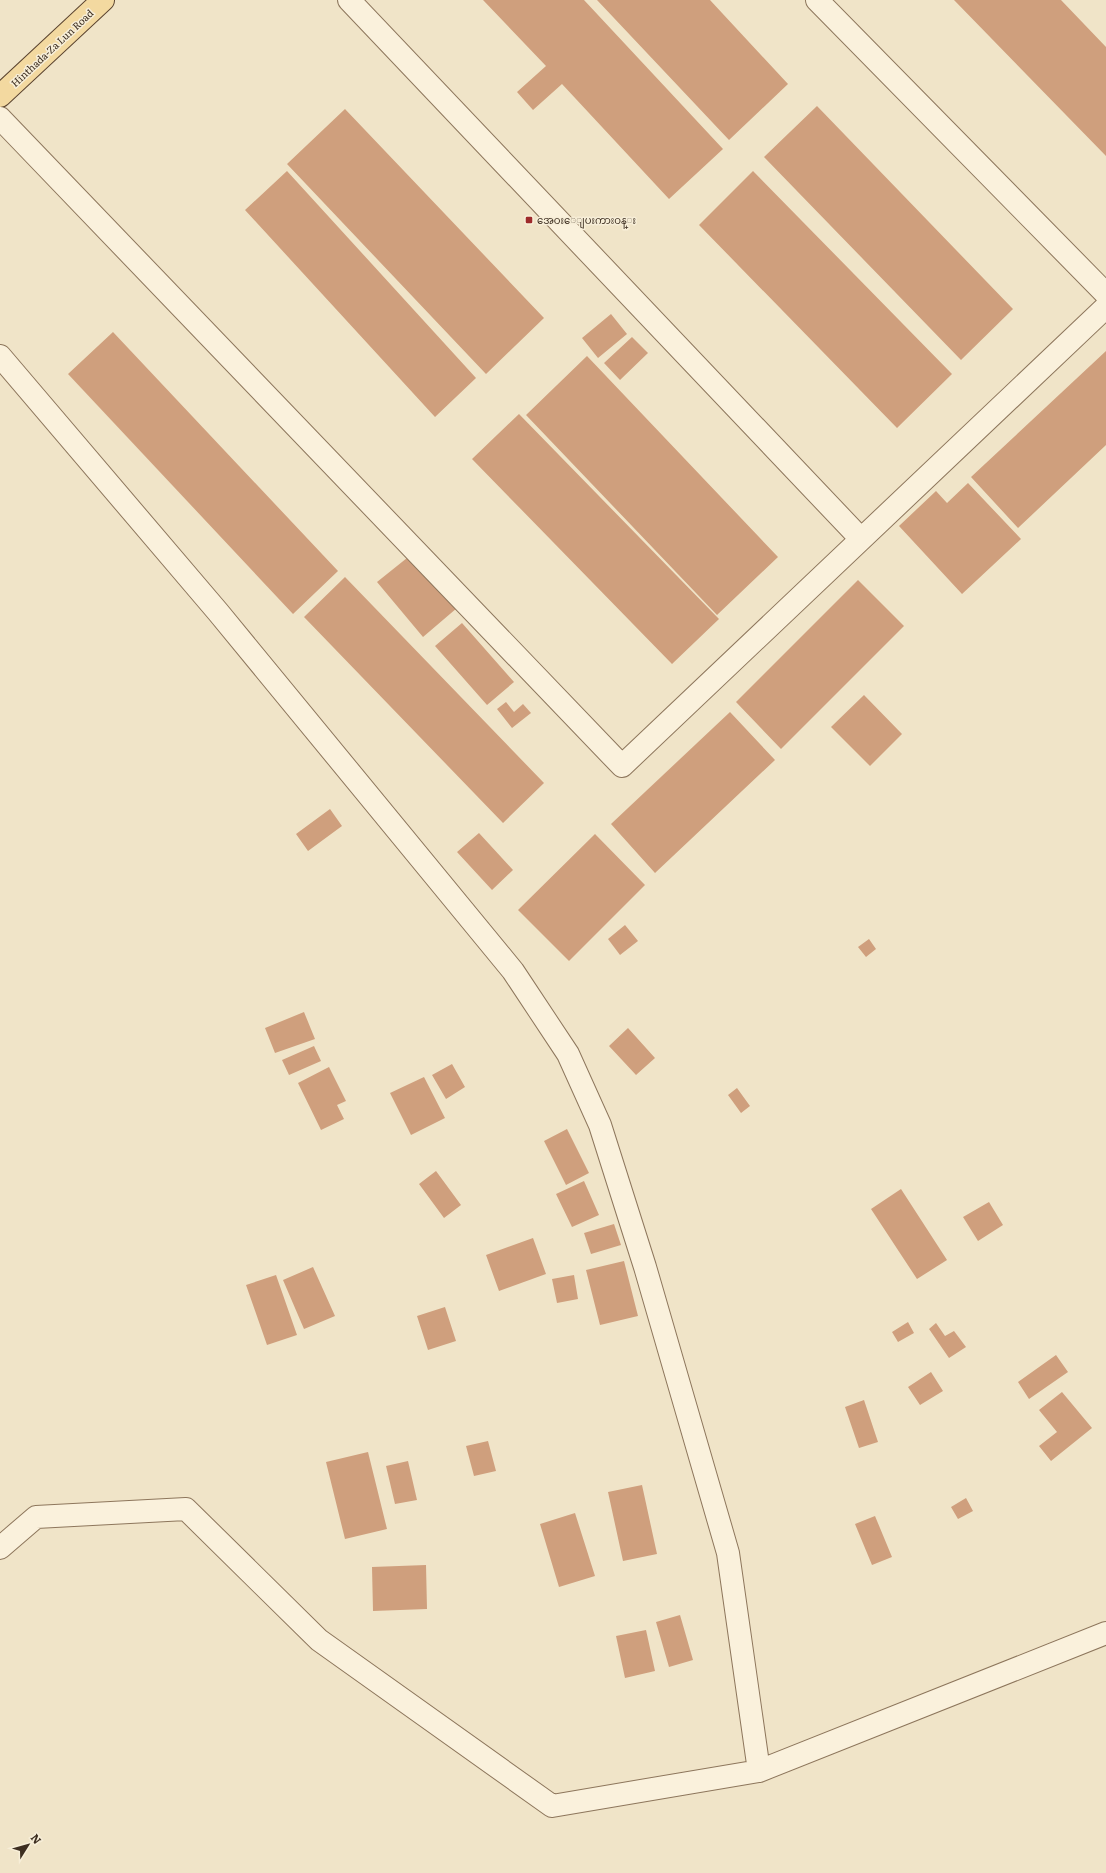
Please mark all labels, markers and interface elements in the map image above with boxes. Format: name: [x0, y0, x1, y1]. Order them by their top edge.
street label: Hinthada-Za Lun Road: [7, 5, 96, 90]
place label: အေဝးေျပးကားဝန္း: [537, 212, 636, 229]
marker: အေဝးေျပးကားဝန္း: [524, 215, 534, 225]
north arrow: [8, 1825, 48, 1865]
text: N: [28, 1830, 46, 1847]

